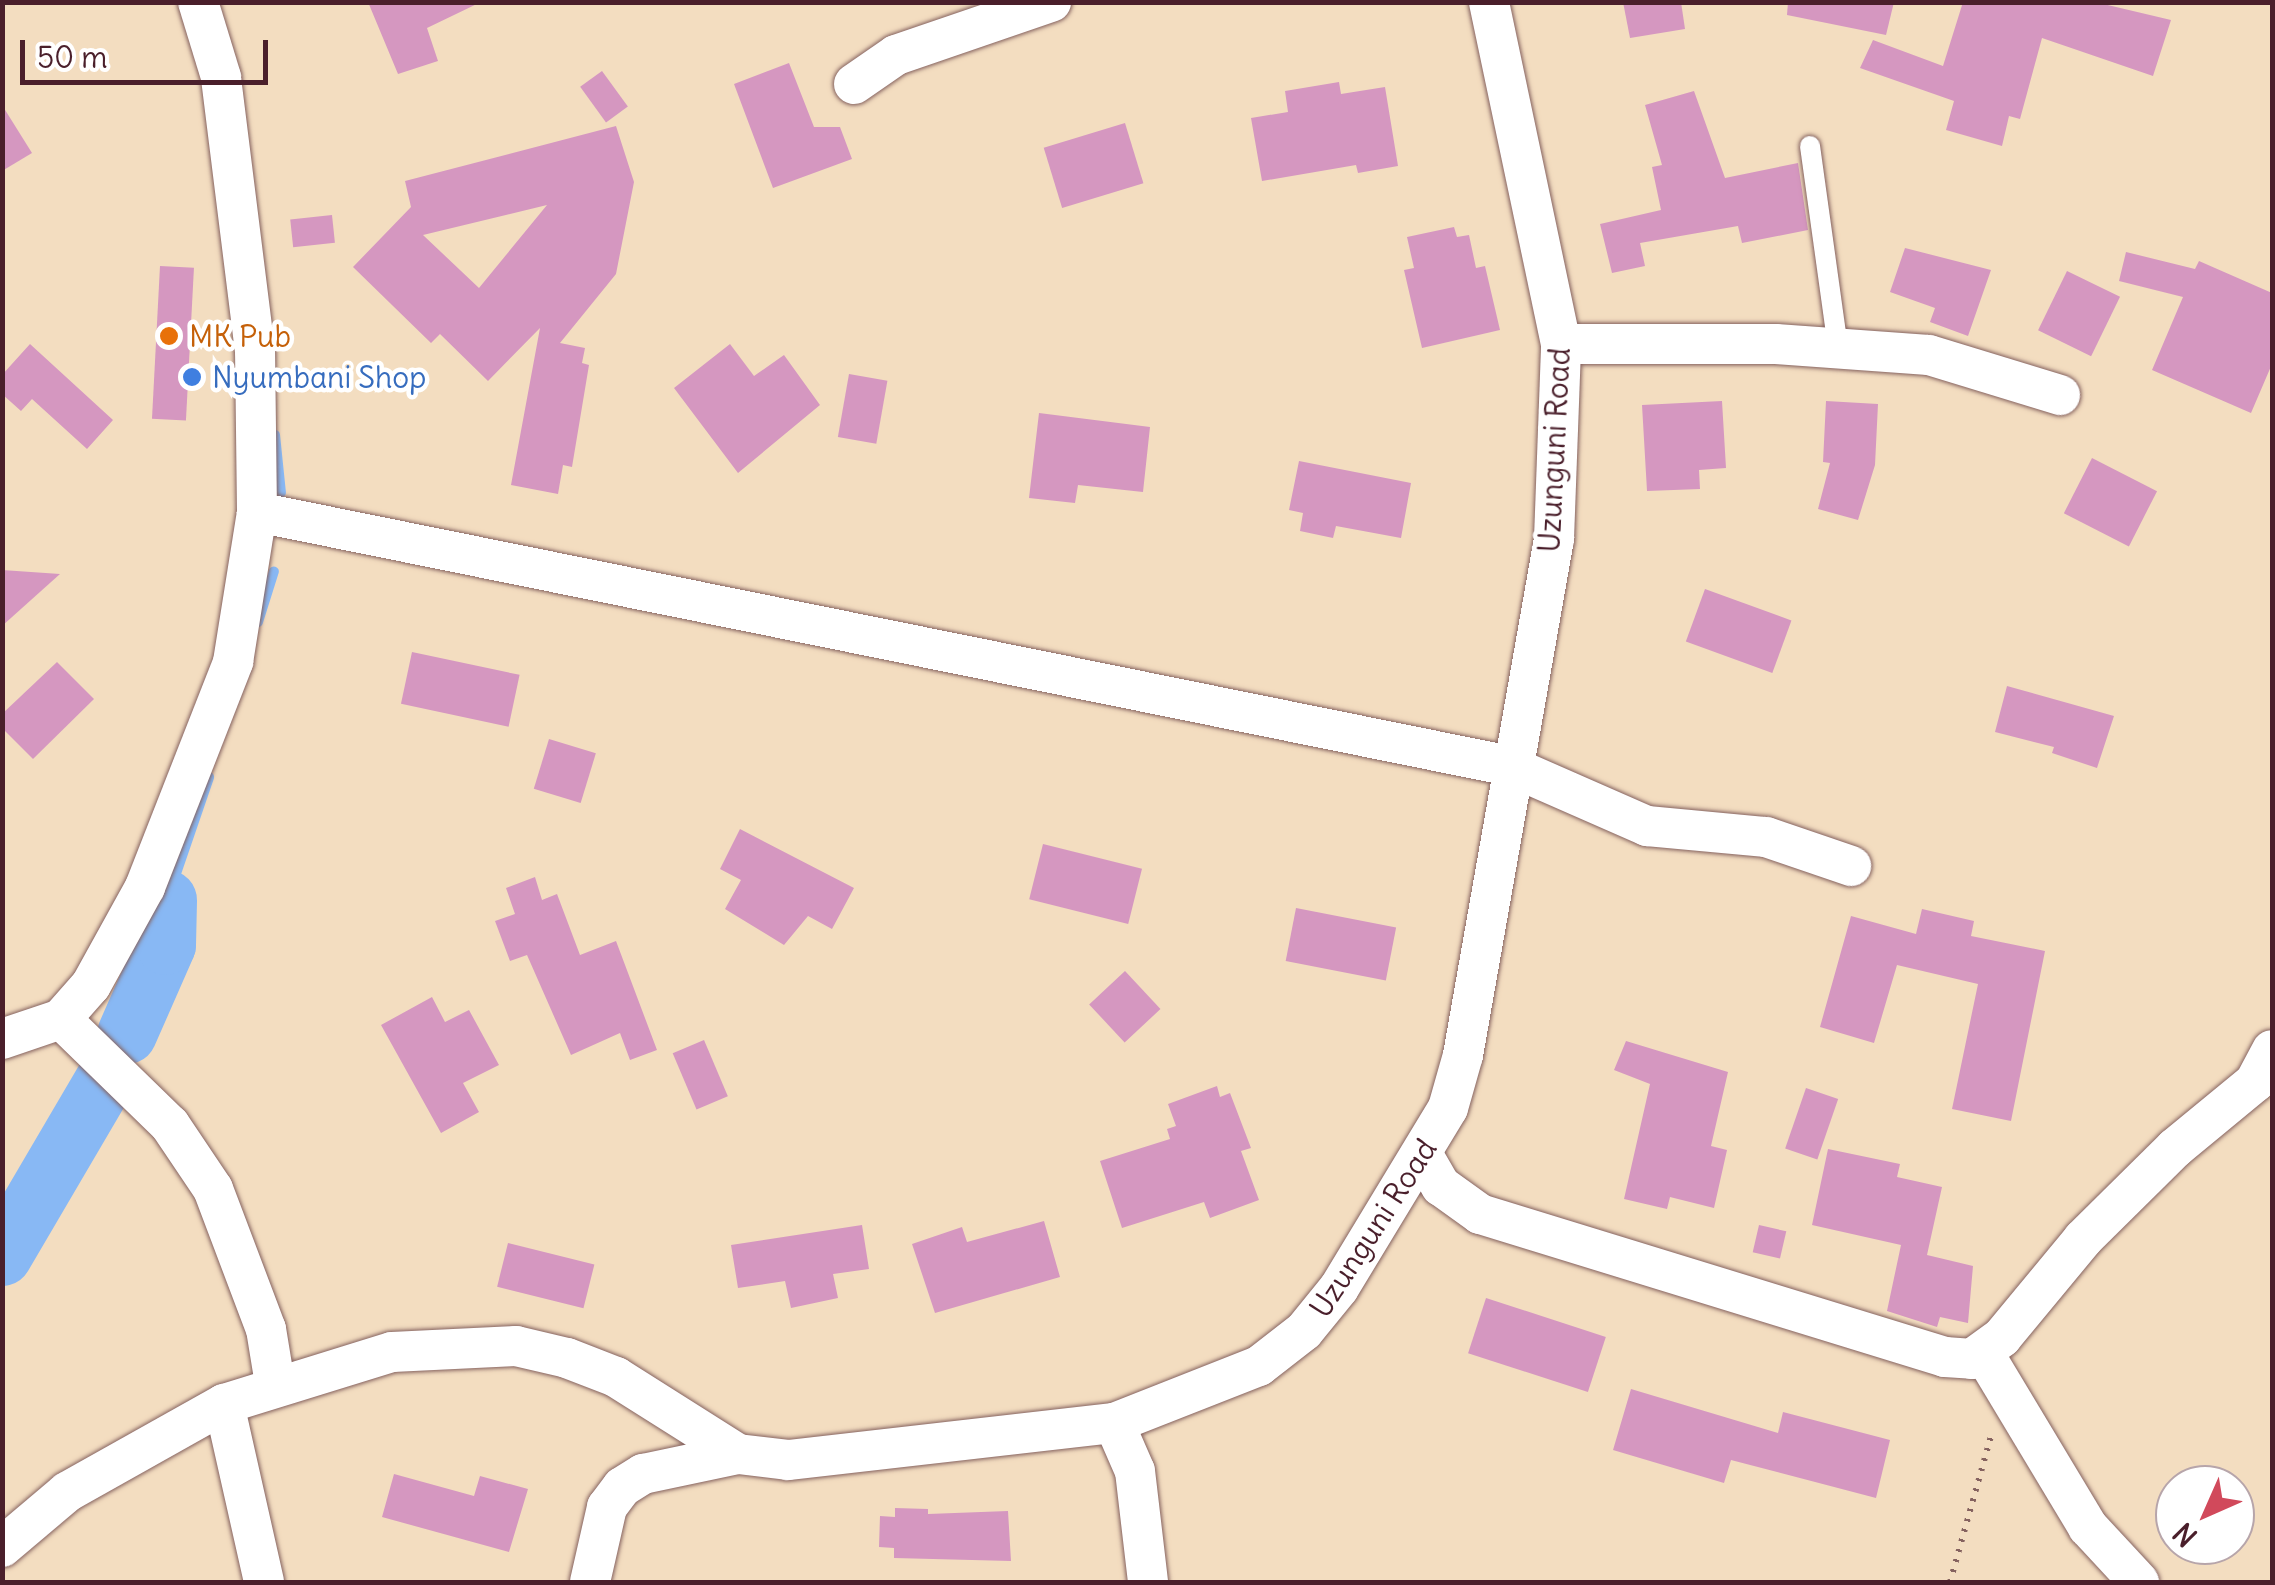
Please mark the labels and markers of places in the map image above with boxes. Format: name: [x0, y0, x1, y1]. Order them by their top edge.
place label: MK Pub: [189, 318, 291, 354]
marker: MK Pub: [158, 325, 180, 347]
place label: Nyumbani Shop: [212, 359, 426, 395]
marker: Nyumbani Shop: [181, 366, 203, 388]

